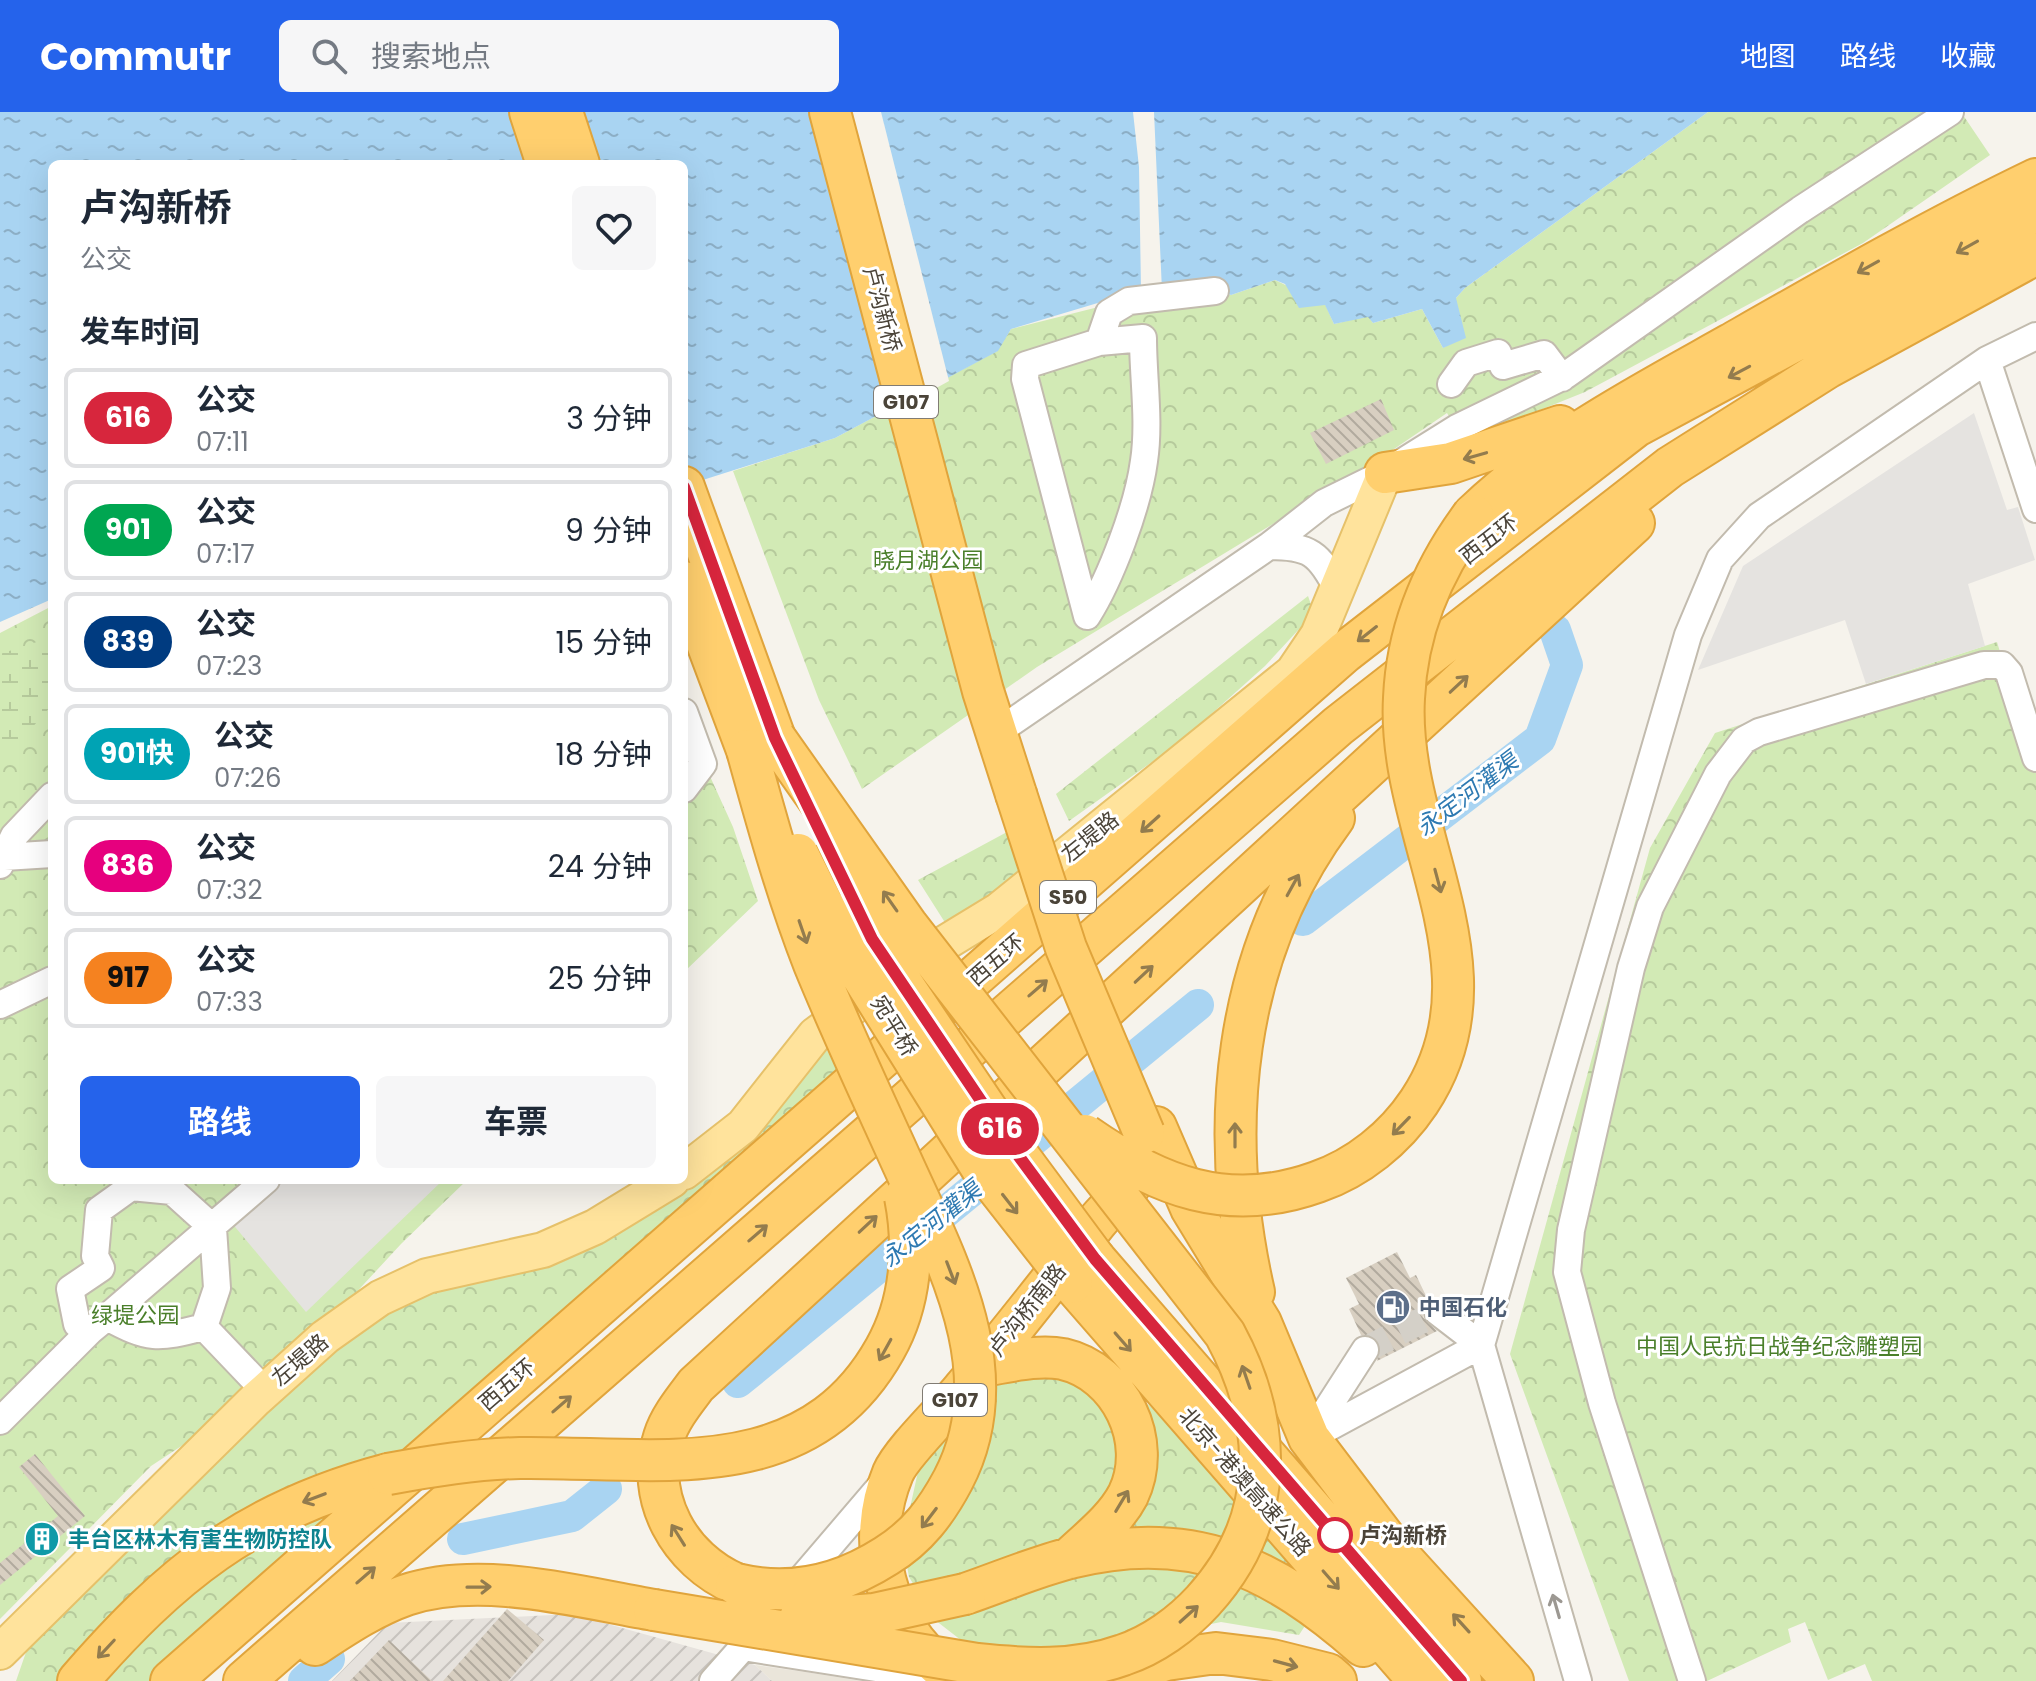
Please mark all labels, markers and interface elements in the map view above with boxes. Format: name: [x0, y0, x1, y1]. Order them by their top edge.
search box: [279, 20, 839, 92]
text: Commutr: [40, 30, 231, 83]
icon: search: [307, 34, 351, 78]
text: 搜索地点: [371, 35, 491, 78]
text: 地图: [1740, 37, 1796, 76]
text: 路线: [1840, 37, 1896, 76]
text: 收藏: [1940, 37, 1996, 76]
text: 卢沟新桥: [80, 181, 232, 234]
button: heart: [572, 186, 656, 270]
one-way arrow: [1955, 240, 1979, 255]
text: 公交: [80, 241, 132, 277]
one-way arrow: [1857, 259, 1880, 275]
street label: 卢沟新桥: [856, 262, 908, 356]
text: 发车时间: [80, 310, 200, 353]
one-way arrow: [1727, 365, 1751, 380]
text: 公交: [196, 378, 256, 421]
road number: G107: [874, 386, 938, 418]
text: 3 分钟: [566, 397, 652, 440]
text: 616: [105, 398, 151, 437]
text: 07:11: [196, 424, 249, 460]
one-way arrow: [1462, 449, 1488, 464]
text: 公交: [196, 490, 256, 533]
street label: 西五环: [1453, 506, 1525, 572]
text: 9 分钟: [565, 509, 652, 552]
text: 901: [105, 510, 151, 549]
text: 07:17: [196, 536, 255, 572]
park label: 晓月湖公园: [873, 545, 983, 576]
text: 公交: [196, 602, 256, 645]
text: 15 分钟: [556, 621, 652, 664]
text: 839: [102, 622, 154, 661]
one-way arrow: [1357, 626, 1378, 643]
text: 07:23: [196, 648, 262, 684]
one-way arrow: [1449, 675, 1469, 694]
text: 公交: [214, 714, 274, 757]
text: 18 分钟: [555, 733, 652, 776]
text: 901快: [100, 734, 174, 773]
water label: 永定河灌渠: [1409, 743, 1527, 843]
text: 07:26: [214, 760, 282, 796]
street label: 左堤路: [1055, 804, 1125, 870]
one-way arrow: [1141, 815, 1161, 833]
text: 公交: [196, 826, 256, 869]
text: 24 分钟: [548, 845, 652, 888]
text: 836: [102, 846, 154, 885]
one-way arrow: [1431, 867, 1446, 893]
text: 07:32: [196, 872, 262, 908]
one-way arrow: [1286, 873, 1301, 897]
road number: S50: [1040, 881, 1096, 913]
one-way arrow: [881, 890, 898, 912]
one-way arrow: [796, 919, 811, 944]
street label: 西五环: [961, 927, 1031, 993]
text: 公交: [196, 938, 256, 981]
text: 25 分钟: [548, 957, 652, 1000]
text: 917: [107, 958, 149, 997]
one-way arrow: [1134, 965, 1154, 984]
one-way arrow: [1027, 979, 1047, 997]
text: 07:33: [196, 984, 263, 1020]
street label: 宛平桥: [863, 990, 925, 1062]
button: 路线: [80, 1076, 360, 1168]
button: 车票: [376, 1076, 656, 1168]
line badge: 616: [954, 1103, 1046, 1155]
text: 616: [977, 1109, 1023, 1148]
one-way arrow: [1391, 1116, 1410, 1136]
one-way arrow: [1227, 1122, 1243, 1149]
water label: 永定河灌渠: [874, 1172, 990, 1275]
one-way arrow: [1001, 1193, 1019, 1214]
one-way arrow: [858, 1214, 878, 1233]
one-way arrow: [747, 1224, 767, 1242]
street label: 卢沟桥南路: [981, 1257, 1073, 1363]
one-way arrow: [945, 1260, 959, 1285]
fuel station icon: 中国石化: [1374, 1288, 1412, 1326]
place label: 中国石化: [1419, 1292, 1507, 1323]
park label: 绿堤公园: [91, 1300, 179, 1331]
street label: 左堤路: [265, 1327, 335, 1393]
one-way arrow: [1114, 1331, 1132, 1351]
park label: 中国人民抗日战争纪念雕塑园: [1636, 1331, 1922, 1362]
one-way arrow: [877, 1338, 893, 1361]
street label: 西五环: [472, 1352, 542, 1418]
one-way arrow: [1237, 1365, 1252, 1390]
road number: G107: [923, 1384, 987, 1416]
one-way arrow: [551, 1395, 571, 1413]
street label: 北京-港澳高速公路: [1172, 1401, 1318, 1563]
one-way arrow: [1114, 1490, 1130, 1512]
one-way arrow: [302, 1491, 327, 1506]
one-way arrow: [920, 1507, 937, 1529]
marker: 卢沟新桥: [1318, 1518, 1352, 1552]
building icon: 丰台区林木有害生物防控队: [23, 1520, 61, 1558]
place label: 卢沟新桥: [1359, 1520, 1447, 1551]
place label: 丰台区林木有害生物防控队: [68, 1524, 332, 1555]
one-way arrow: [669, 1524, 685, 1547]
one-way arrow: [355, 1566, 375, 1584]
one-way arrow: [1322, 1570, 1340, 1590]
one-way arrow: [465, 1579, 492, 1595]
one-way arrow: [1548, 1594, 1563, 1620]
one-way arrow: [1179, 1605, 1199, 1623]
one-way arrow: [1452, 1614, 1470, 1634]
one-way arrow: [98, 1639, 116, 1659]
one-way arrow: [1273, 1657, 1299, 1672]

